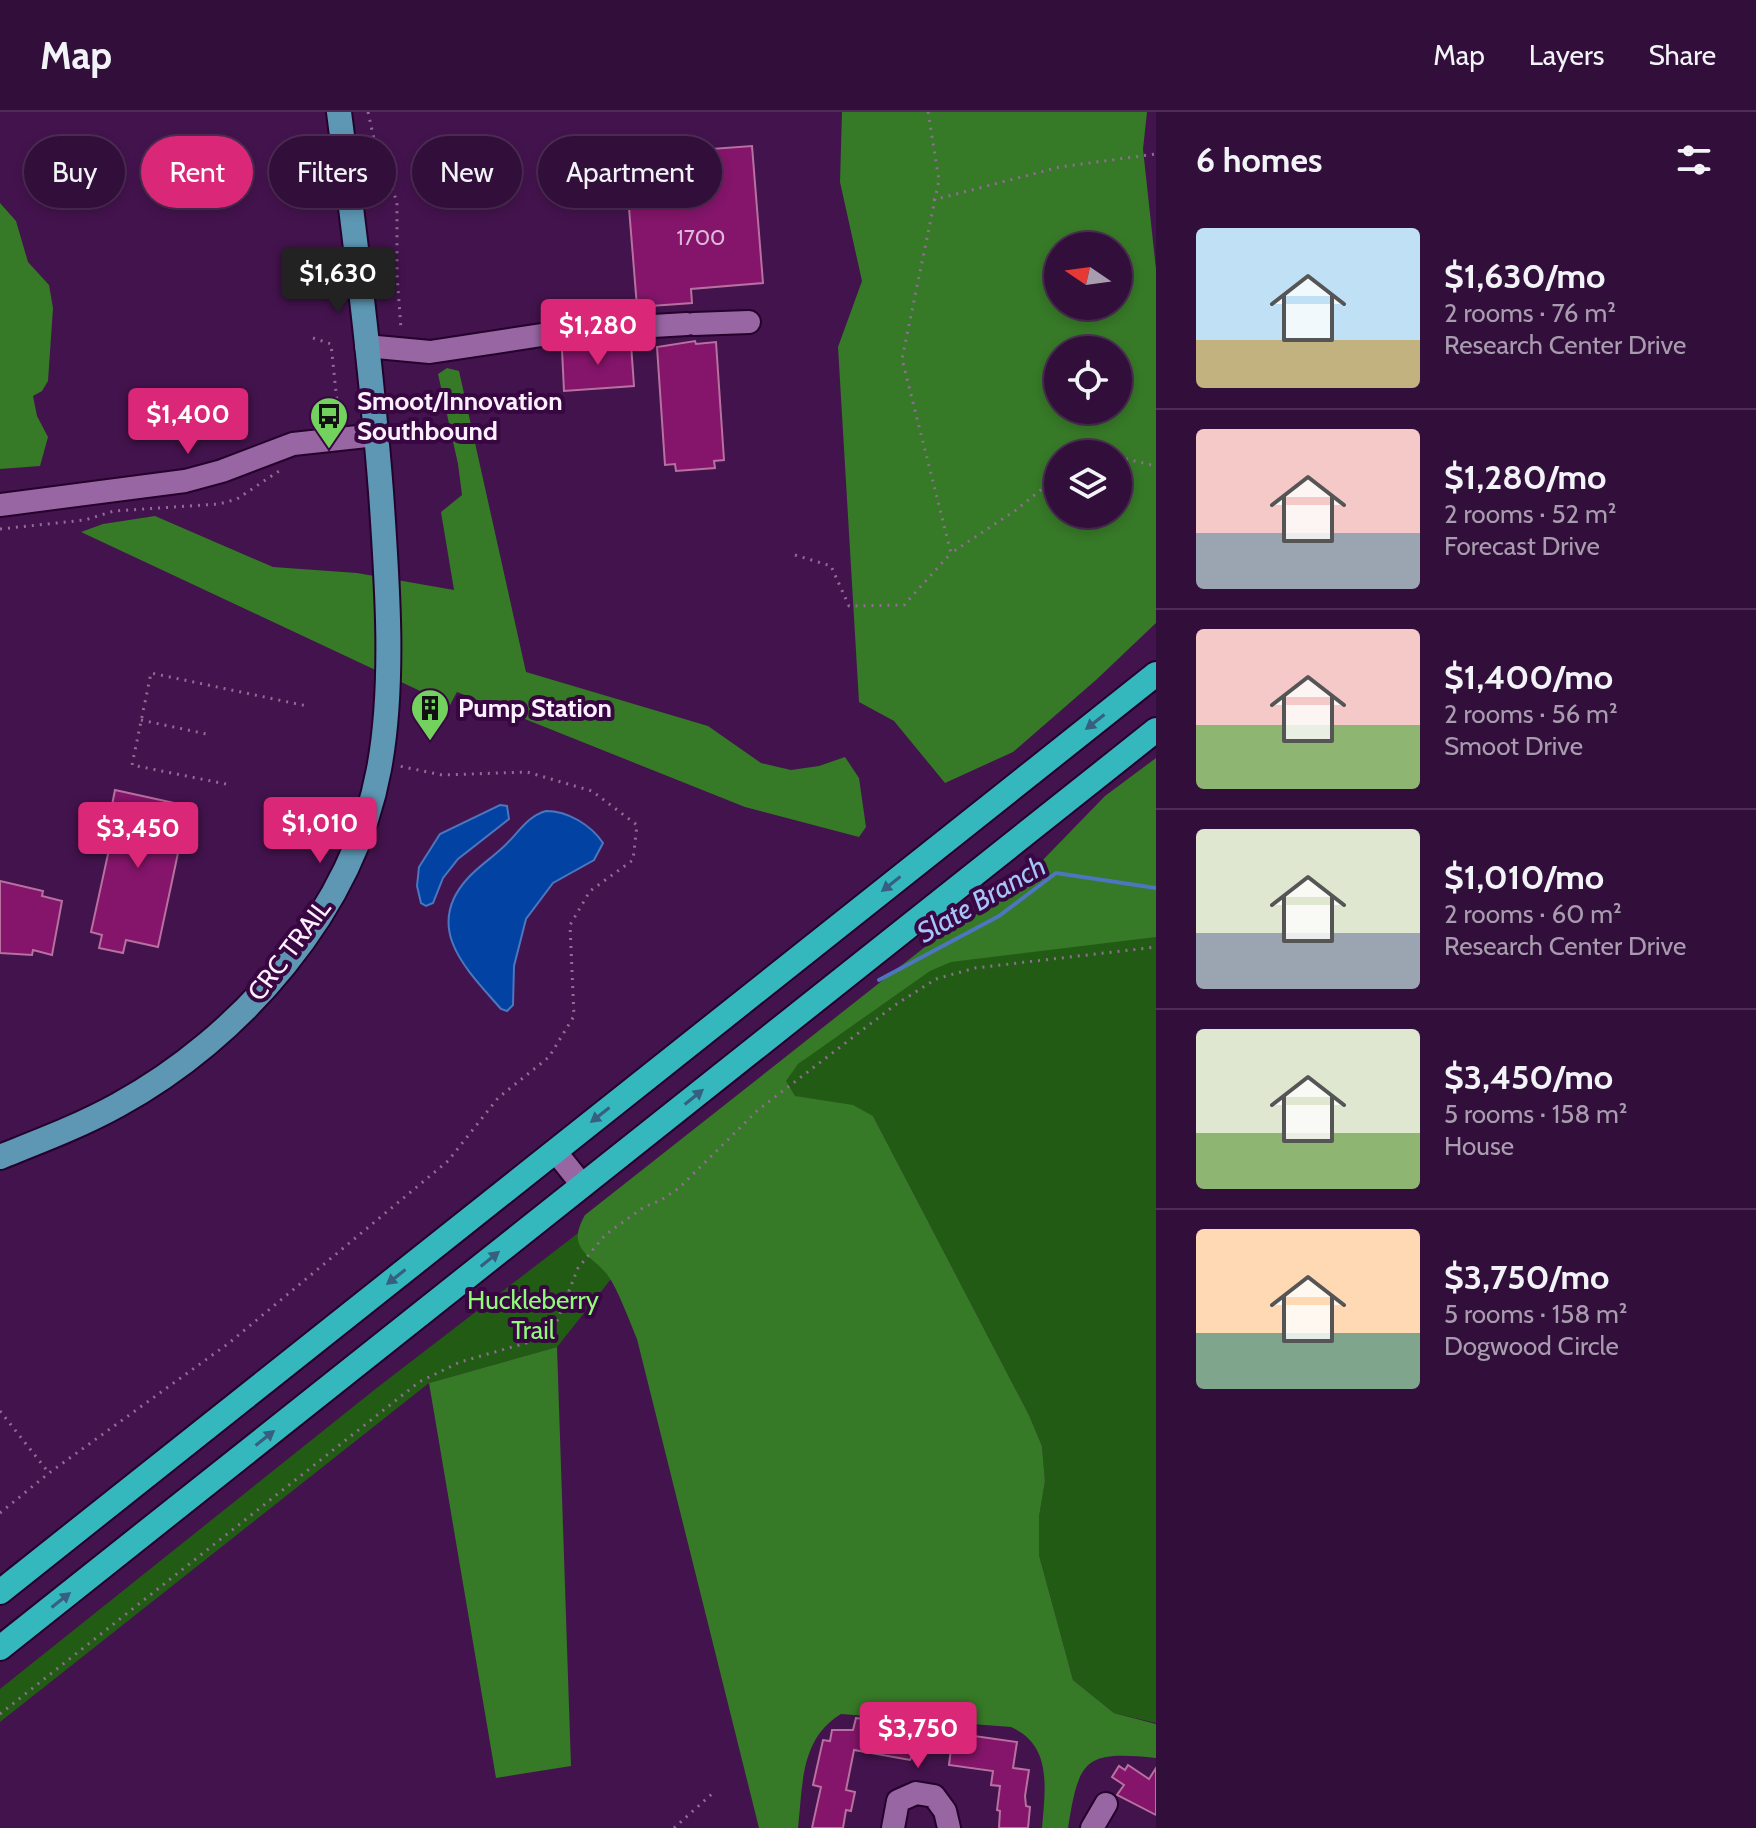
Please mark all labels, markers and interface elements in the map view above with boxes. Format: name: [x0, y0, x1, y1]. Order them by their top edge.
text: Map: [40, 32, 112, 79]
text: Map: [1433, 38, 1485, 72]
text: Layers: [1529, 38, 1604, 72]
text: Share: [1648, 38, 1716, 72]
chip: Buy: [24, 136, 125, 208]
chip: Rent: [141, 136, 253, 208]
chip: Filters: [269, 136, 396, 208]
chip: New: [412, 136, 522, 208]
chip: Apartment: [538, 136, 722, 208]
icon: filters: [1672, 138, 1716, 182]
text: 6 homes: [1196, 139, 1322, 181]
house number: 1700: [677, 224, 725, 251]
north arrow: [1044, 232, 1132, 320]
map controls: [1044, 232, 1132, 528]
pin: $1,630: [273, 247, 403, 315]
text: $1,630/mo: [1444, 255, 1605, 297]
text: $1,630: [299, 257, 377, 289]
icon: home: [1260, 260, 1356, 356]
text: 2 rooms · 76 m²: [1444, 297, 1616, 329]
pin: $1,280: [533, 299, 663, 367]
text: $1,280: [559, 309, 637, 341]
text: Research Center Drive: [1444, 329, 1686, 361]
button: locate: [1044, 336, 1132, 424]
place label: Smoot/Innovation Southbound: [357, 385, 563, 447]
pin: $1,400: [123, 388, 253, 456]
bus stop icon: Smoot/Innovation Southbound: [308, 395, 350, 450]
text: $1,400: [146, 398, 230, 430]
button: layers: [1044, 440, 1132, 528]
text: $1,280/mo: [1444, 456, 1607, 498]
icon: home: [1260, 461, 1356, 557]
text: 2 rooms · 52 m²: [1444, 498, 1616, 530]
text: Forecast Drive: [1444, 530, 1600, 562]
text: $1,400/mo: [1444, 656, 1613, 698]
icon: home: [1260, 661, 1356, 757]
building icon: Pump Station: [409, 687, 451, 742]
place label: Pump Station: [458, 692, 612, 724]
text: 2 rooms · 56 m²: [1444, 698, 1618, 730]
one-way arrow: [1085, 713, 1105, 730]
text: Smoot Drive: [1444, 730, 1583, 762]
pin: $1,010: [255, 797, 385, 865]
pin: $3,450: [73, 802, 203, 870]
text: $1,010: [282, 807, 358, 839]
text: $3,450: [96, 812, 180, 844]
water label: Slate Branch: [911, 849, 1051, 949]
text: $1,010/mo: [1444, 856, 1604, 898]
icon: home: [1260, 861, 1356, 957]
one-way arrow: [881, 875, 901, 892]
street label: CRC TRAIL: [240, 893, 338, 1007]
text: 2 rooms · 60 m²: [1444, 898, 1622, 930]
text: Research Center Drive: [1444, 930, 1686, 962]
text: $3,450/mo: [1444, 1056, 1613, 1098]
icon: home: [1260, 1061, 1356, 1157]
one-way arrow: [684, 1090, 704, 1106]
text: 5 rooms · 158 m²: [1444, 1098, 1627, 1130]
one-way arrow: [590, 1107, 610, 1123]
text: House: [1444, 1130, 1514, 1162]
one-way arrow: [480, 1252, 500, 1268]
text: $3,750/mo: [1444, 1256, 1609, 1298]
icon: home: [1260, 1261, 1356, 1357]
one-way arrow: [386, 1268, 406, 1285]
park label: Huckleberry Trail: [467, 1284, 599, 1346]
text: 5 rooms · 158 m²: [1444, 1298, 1627, 1330]
text: Dogwood Circle: [1444, 1330, 1619, 1362]
one-way arrow: [255, 1431, 275, 1447]
one-way arrow: [51, 1592, 71, 1609]
pin: $3,750: [853, 1702, 983, 1770]
text: $3,750: [878, 1712, 958, 1744]

